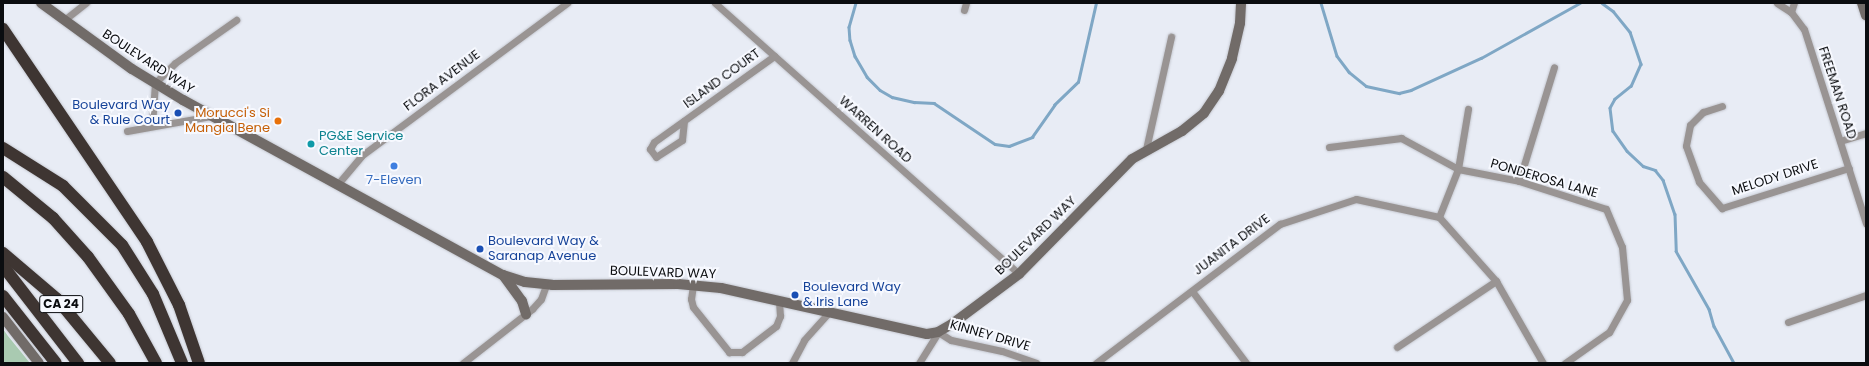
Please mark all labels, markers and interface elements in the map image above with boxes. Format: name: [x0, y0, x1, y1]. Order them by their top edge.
street label: BOULEVARD WAY: [99, 26, 197, 98]
street label: FREEMAN ROAD: [1815, 45, 1859, 141]
street label: ISLAND COURT: [681, 46, 763, 112]
street label: FLORA AVENUE: [401, 47, 483, 115]
street label: WARREN ROAD: [835, 93, 915, 167]
place label: Boulevard Way & Rule Court: [72, 98, 170, 129]
place label: Morucci's Si Mangia Bene: [185, 106, 270, 137]
marker: Boulevard Way & Rule Court: [173, 108, 183, 118]
marker: Morucci's Si Mangia Bene: [273, 116, 283, 126]
place label: PG&E Service Center: [319, 129, 403, 160]
marker: PG&E Service Center: [306, 139, 316, 149]
street label: PONDEROSA LANE: [1489, 156, 1599, 202]
street label: MELODY DRIVE: [1730, 157, 1820, 199]
marker: 7-Eleven: [389, 161, 399, 171]
place label: 7-Eleven: [366, 172, 422, 188]
street label: BOULEVARD WAY: [992, 193, 1080, 279]
street label: JUANITA DRIVE: [1191, 211, 1273, 279]
place label: Boulevard Way & Saranap Avenue: [488, 234, 599, 265]
marker: Boulevard Way & Saranap Avenue: [475, 244, 485, 254]
street label: BOULEVARD WAY: [610, 263, 716, 283]
place label: Boulevard Way & Iris Lane: [803, 280, 901, 311]
marker: Boulevard Way & Iris Lane: [790, 290, 800, 300]
road number: CA 24: [39, 294, 83, 314]
street label: KINNEY DRIVE: [948, 317, 1032, 355]

